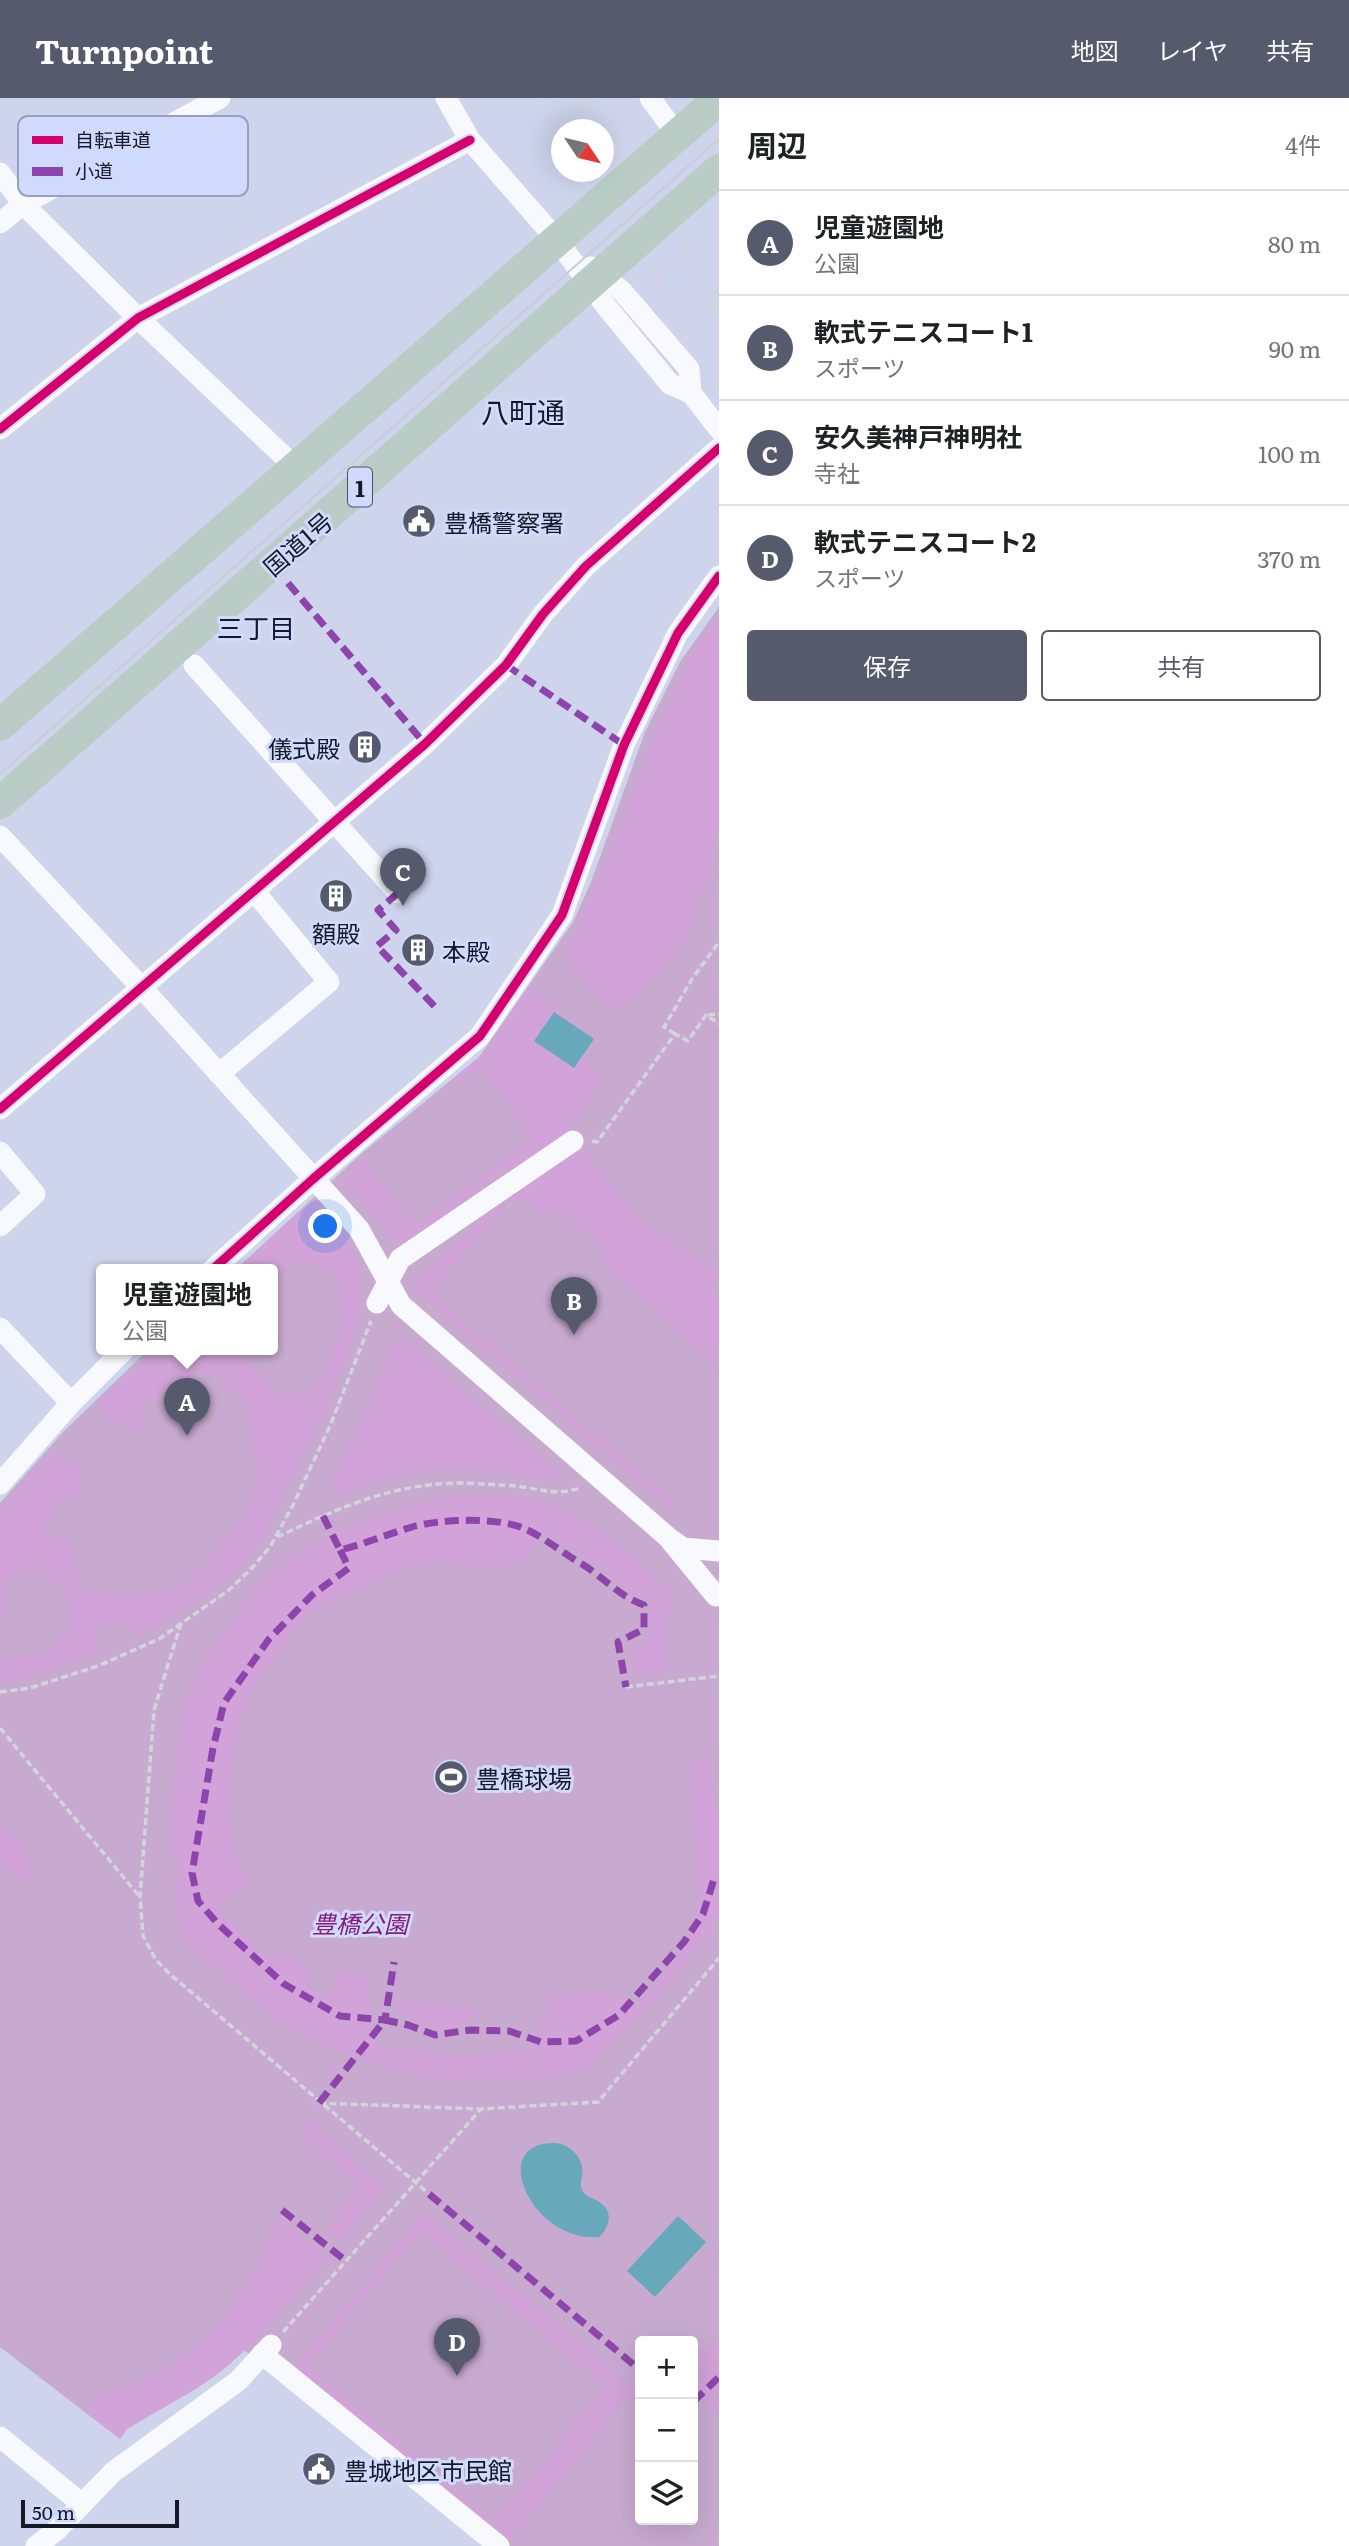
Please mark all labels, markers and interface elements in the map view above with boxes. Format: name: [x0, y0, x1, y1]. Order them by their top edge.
text: Turnpoint: [35, 25, 213, 74]
text: 地図: [1071, 32, 1119, 67]
text: レイヤ: [1157, 32, 1228, 67]
text: 共有: [1266, 32, 1314, 67]
legend: [18, 116, 248, 196]
north arrow: [551, 119, 614, 182]
text: 周辺: [747, 122, 807, 166]
text: 自転車道: [75, 125, 151, 153]
text: 4件: [1285, 127, 1321, 161]
text: 小道: [75, 156, 113, 184]
text: 児童遊園地: [814, 206, 944, 245]
text: A: [761, 226, 779, 260]
text: 80 m: [1268, 226, 1321, 260]
text: 公園: [814, 245, 860, 279]
text: 軟式テニスコート1: [814, 311, 1033, 350]
text: B: [762, 331, 778, 365]
text: 90 m: [1269, 331, 1321, 365]
text: スポーツ: [814, 350, 906, 384]
district label: 八町通: [481, 390, 565, 432]
text: 安久美神戸神明社: [814, 416, 1022, 455]
text: C: [762, 436, 778, 470]
text: 100 m: [1258, 436, 1321, 470]
text: 寺社: [814, 455, 860, 489]
road number: 1: [348, 468, 372, 506]
public building icon: 豊橋警察署: [400, 502, 438, 540]
street label: 国道1号: [255, 503, 339, 583]
place label: 豊橋警察署: [444, 504, 564, 539]
text: 軟式テニスコート2: [814, 521, 1036, 560]
text: D: [761, 541, 779, 575]
text: 370 m: [1257, 541, 1321, 575]
text: スポーツ: [814, 560, 906, 594]
district label: 三丁目: [217, 607, 295, 646]
button: 保存: [747, 630, 1027, 701]
button: 共有: [1041, 630, 1321, 701]
building icon: 儀式殿: [346, 728, 384, 766]
place label: 儀式殿: [268, 730, 340, 765]
pin: C: [380, 848, 426, 906]
building icon: 額殿: [317, 877, 355, 915]
place label: 額殿: [312, 915, 360, 950]
building icon: 本殿: [399, 931, 437, 969]
place label: 本殿: [442, 933, 490, 968]
your location: [308, 1209, 342, 1243]
popup: [96, 1264, 278, 1355]
text: 児童遊園地: [122, 1273, 252, 1312]
pin: B: [551, 1277, 597, 1335]
text: 公園: [122, 1312, 168, 1346]
pin: A: [164, 1378, 210, 1436]
sports icon: 豊橋球場: [432, 1758, 470, 1796]
place label: 豊橋球場: [476, 1760, 572, 1795]
park label: 豊橋公園: [312, 1905, 411, 1940]
pin: D: [434, 2318, 480, 2376]
map controls: [635, 2336, 698, 2525]
button: +: [635, 2336, 698, 2399]
button: −: [635, 2399, 698, 2462]
public building icon: 豊城地区市民館: [300, 2450, 338, 2488]
place label: 豊城地区市民館: [344, 2452, 512, 2487]
button: layers: [635, 2462, 698, 2525]
scale bar: [21, 2497, 178, 2529]
text: 50 m: [32, 2498, 75, 2526]

